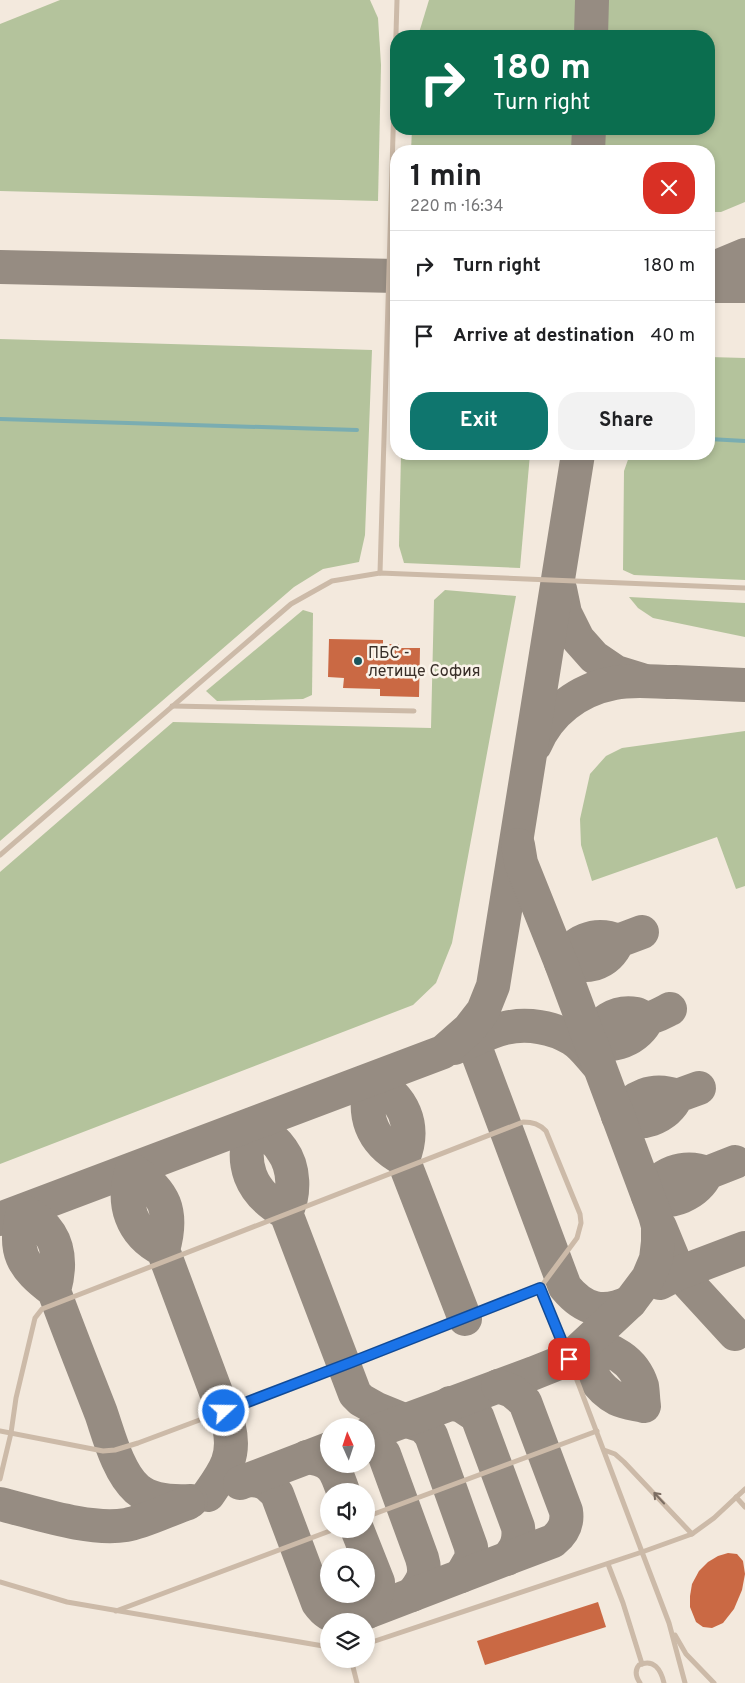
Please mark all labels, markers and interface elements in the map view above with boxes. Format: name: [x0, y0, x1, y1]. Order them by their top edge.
text: 180 m: [493, 47, 591, 91]
icon: right: [410, 50, 475, 115]
text: Turn right: [493, 90, 590, 117]
text: 1 min: [410, 159, 482, 196]
button: close: [643, 162, 695, 214]
text: 220 m · 16:34: [410, 197, 503, 217]
icon: right: [410, 252, 438, 280]
text: Turn right: [453, 254, 541, 278]
text: 180 m: [644, 254, 695, 278]
icon: arrive: [410, 322, 438, 350]
text: Arrive at destination: [453, 324, 634, 348]
text: 40 m: [650, 324, 695, 348]
button: Exit: [410, 392, 548, 450]
button: Share: [558, 392, 695, 450]
place label: ПБС - летище София: [368, 644, 481, 682]
marker: ПБС - летище София: [352, 655, 364, 667]
pin: [548, 1338, 590, 1380]
icon: arrive: [555, 1345, 583, 1373]
position arrow: [197, 1384, 249, 1436]
north arrow: [320, 1418, 375, 1472]
map controls: [320, 1418, 375, 1668]
button: sound: [320, 1483, 375, 1538]
one-way arrow: [653, 1492, 665, 1505]
button: search: [320, 1548, 375, 1603]
button: layers: [320, 1613, 375, 1668]

